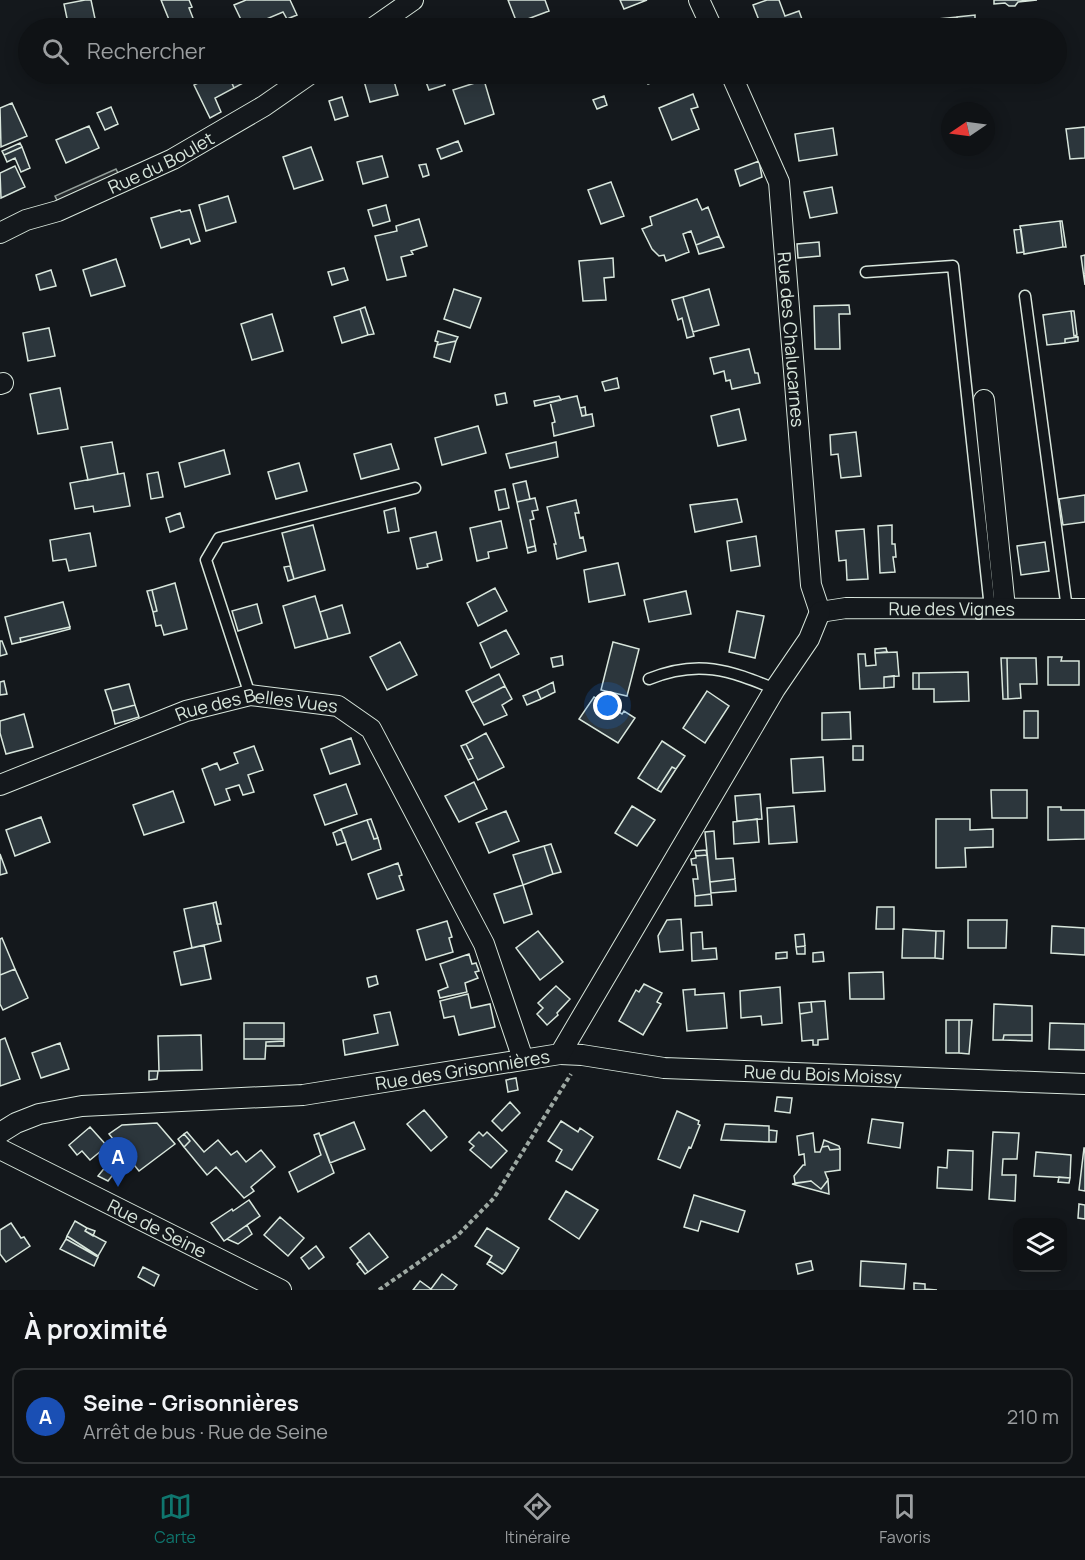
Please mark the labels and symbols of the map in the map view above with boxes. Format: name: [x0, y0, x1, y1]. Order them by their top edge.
north arrow: [941, 102, 995, 156]
street label: Rue du Boulet: [104, 126, 218, 199]
street label: Rue des Chalucarnes: [773, 251, 810, 428]
street label: Rue des Vignes: [888, 596, 1015, 621]
street label: Rue des Belles Vues: [172, 682, 339, 726]
your location: [593, 691, 622, 720]
street label: Rue des Grisonnières: [373, 1044, 551, 1095]
street label: Rue du Bois Moissy: [743, 1059, 903, 1089]
pin: A: [98, 1138, 138, 1187]
street label: Rue de Seine: [104, 1193, 211, 1263]

